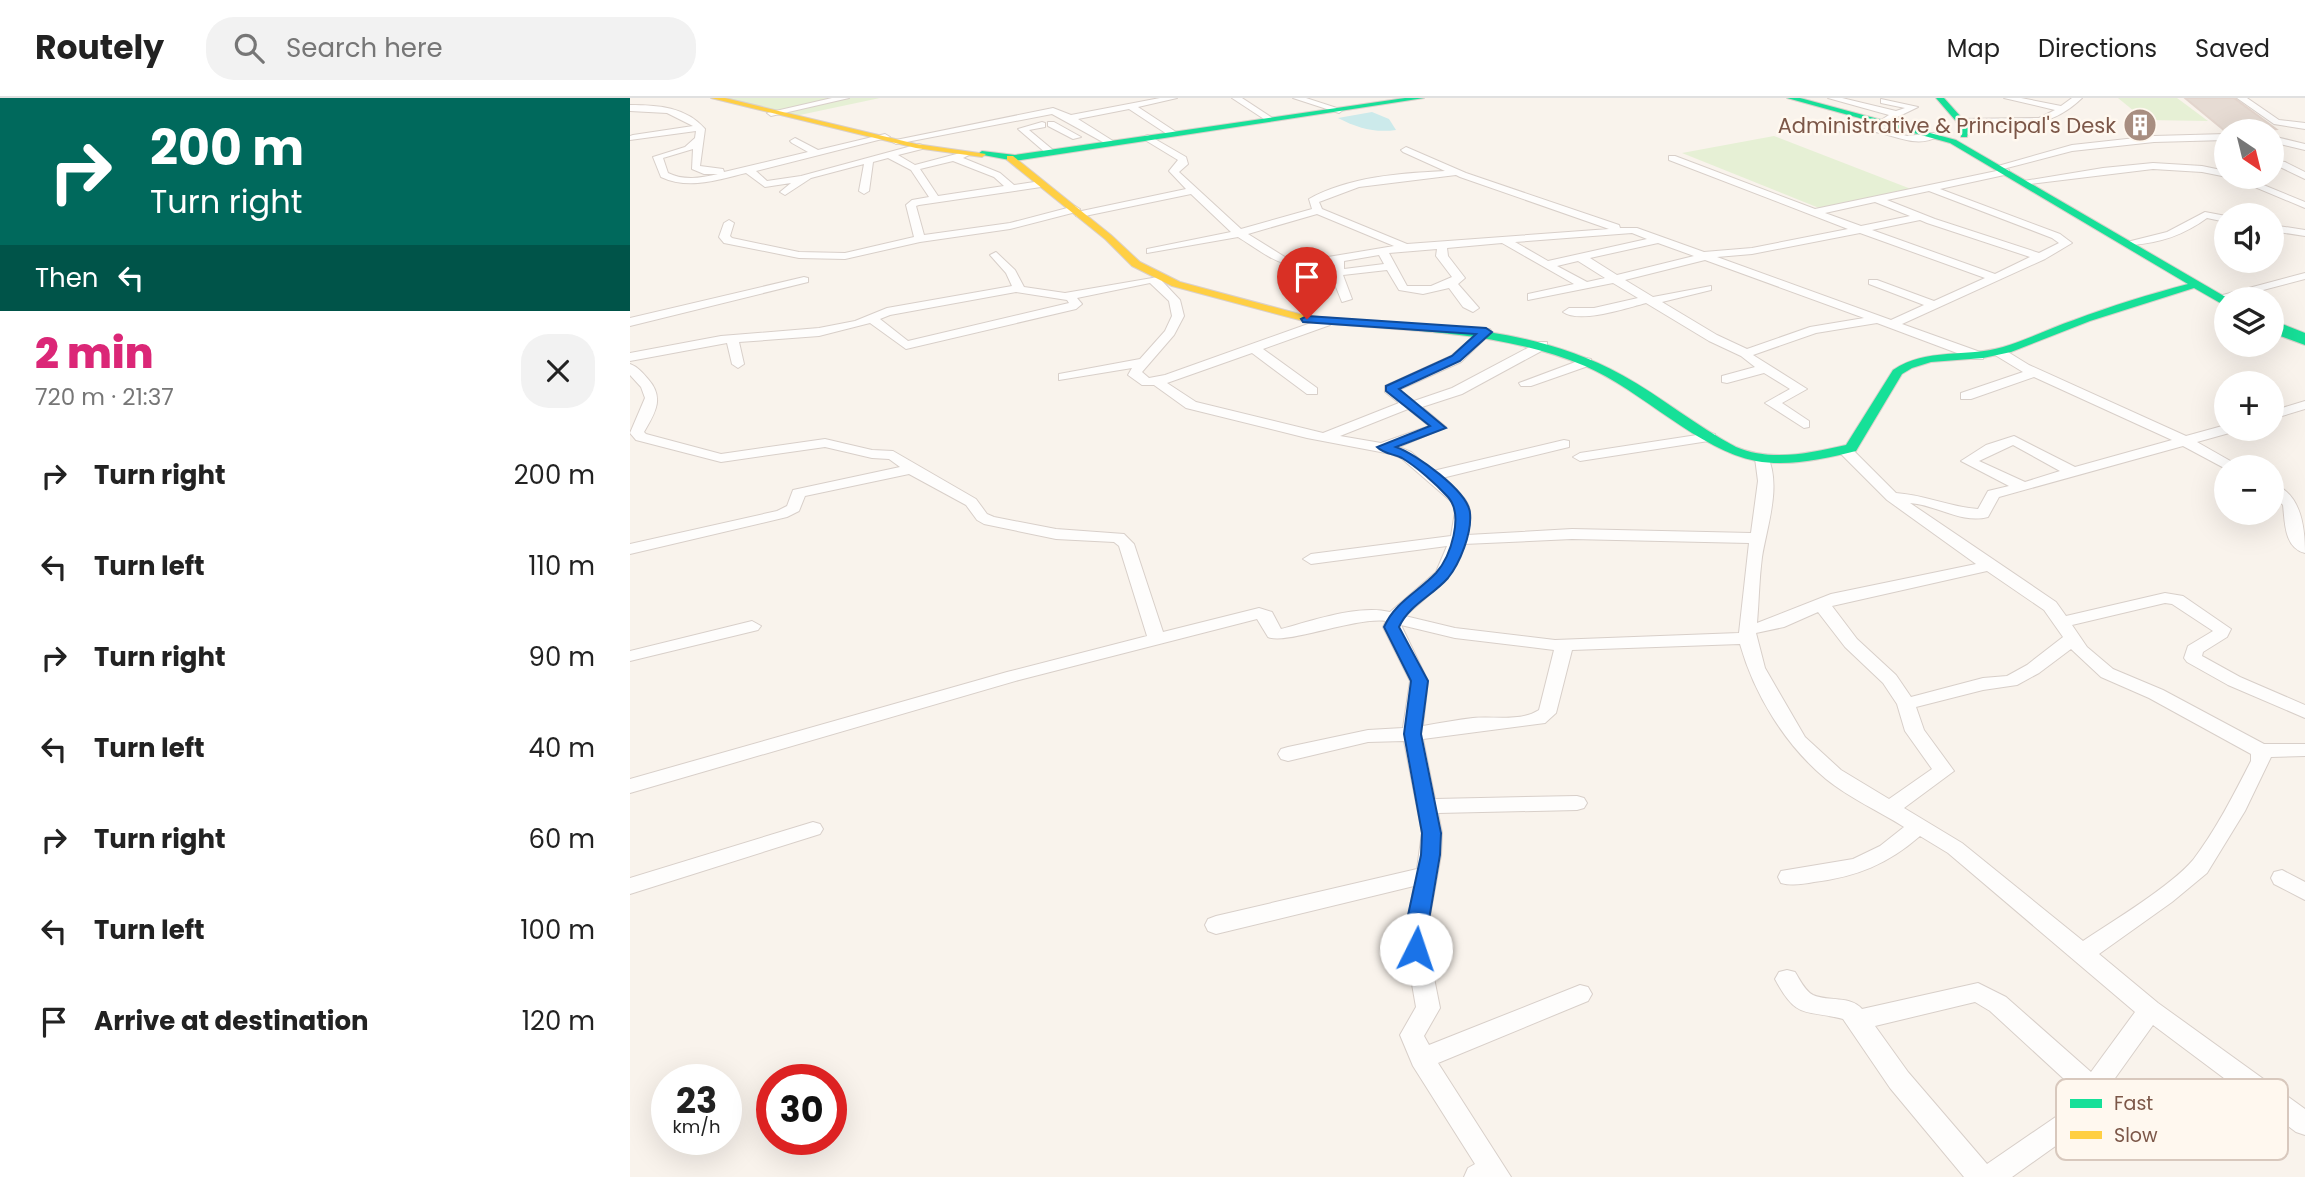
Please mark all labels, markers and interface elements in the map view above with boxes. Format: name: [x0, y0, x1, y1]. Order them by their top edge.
search box: [206, 17, 696, 80]
text: Routely: [35, 24, 164, 71]
icon: search: [230, 29, 268, 67]
text: Search here: [286, 30, 443, 66]
text: Map: [1947, 32, 2000, 65]
text: Directions: [2038, 32, 2157, 65]
text: Saved: [2195, 32, 2270, 65]
building icon: Administrative & Principal's Desk: [2121, 106, 2159, 144]
place label: Administrative & Principal's Desk: [1778, 111, 2116, 140]
text: 200 m: [150, 114, 304, 182]
north arrow: [2214, 119, 2284, 189]
map controls: [2214, 119, 2284, 525]
icon: right: [35, 126, 126, 217]
text: Turn right: [150, 179, 302, 224]
button: sound: [2214, 203, 2284, 273]
pin: [1277, 247, 1337, 319]
icon: arrive: [1288, 258, 1326, 296]
icon: left: [112, 259, 150, 297]
text: Then: [35, 260, 98, 296]
button: layers: [2214, 287, 2284, 357]
text: 2 min: [35, 324, 153, 383]
button: close: [521, 334, 595, 408]
button: +: [2214, 371, 2284, 441]
text: 720 m · 21:37: [35, 381, 174, 413]
button: −: [2214, 455, 2284, 525]
icon: right: [35, 457, 73, 495]
text: Turn right: [94, 457, 226, 493]
text: 200 m: [514, 457, 595, 493]
icon: left: [35, 548, 73, 586]
text: Turn left: [94, 548, 205, 584]
text: 110 m: [528, 548, 595, 584]
icon: right: [35, 639, 73, 677]
text: Turn right: [94, 639, 226, 675]
text: 90 m: [529, 639, 595, 675]
icon: left: [35, 730, 73, 768]
text: Turn left: [94, 730, 205, 766]
text: 40 m: [529, 730, 595, 766]
icon: right: [35, 821, 73, 859]
text: Turn right: [94, 821, 226, 857]
text: 60 m: [528, 821, 595, 857]
icon: left: [35, 912, 73, 950]
text: Turn left: [94, 912, 205, 948]
text: 100 m: [520, 912, 595, 948]
position arrow: [1379, 912, 1453, 986]
icon: arrive: [35, 1003, 73, 1041]
text: Arrive at destination: [94, 1003, 369, 1039]
text: 120 m: [522, 1003, 595, 1039]
speed limit sign: 30: [756, 1064, 847, 1155]
text: 23: [676, 1076, 717, 1125]
legend: [2056, 1079, 2288, 1160]
text: Fast: [2114, 1090, 2153, 1117]
text: km/h: [673, 1114, 720, 1139]
text: Slow: [2114, 1122, 2158, 1149]

